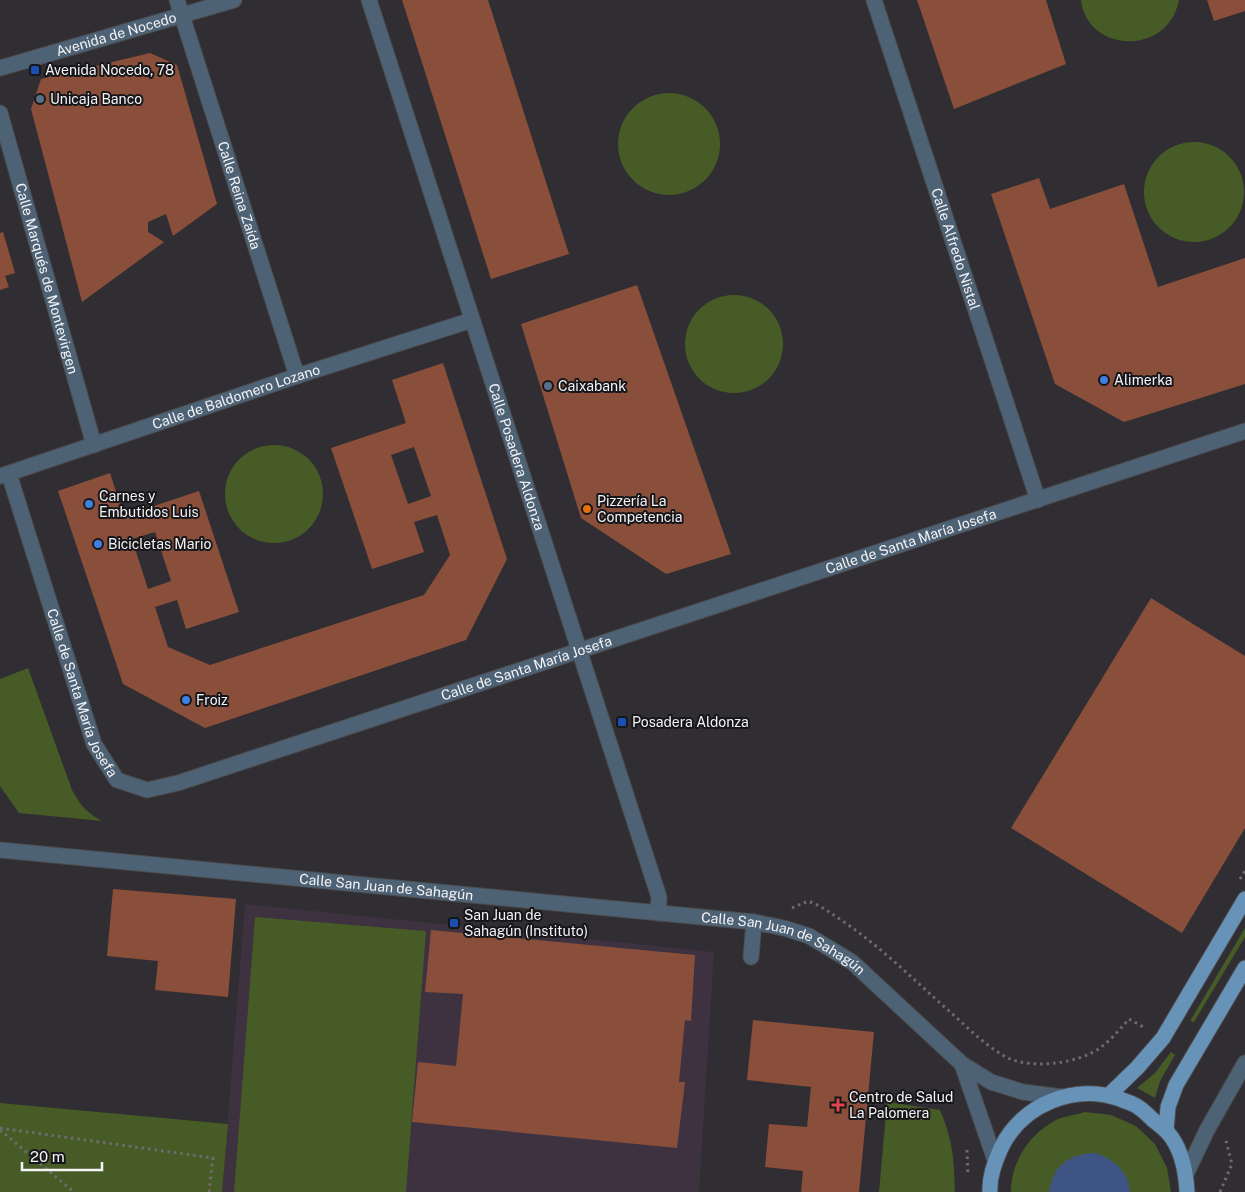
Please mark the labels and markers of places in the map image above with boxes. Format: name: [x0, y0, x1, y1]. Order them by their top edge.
place label: Avenida Nocedo, 78: [45, 62, 174, 78]
marker: Avenida Nocedo, 78: [29, 64, 41, 76]
place label: Unicaja Banco: [50, 91, 142, 107]
marker: Unicaja Banco: [34, 93, 46, 105]
place label: Alimerka: [1114, 372, 1173, 388]
marker: Alimerka: [1098, 374, 1110, 386]
place label: Caixabank: [558, 378, 626, 394]
marker: Caixabank: [542, 380, 554, 392]
place label: Carnes y Embutidos Luis: [99, 488, 199, 520]
place label: Pizzería La Competencia: [597, 493, 683, 525]
marker: Carnes y Embutidos Luis: [83, 498, 95, 510]
marker: Pizzería La Competencia: [581, 503, 593, 515]
place label: Bicicletas Mario: [108, 536, 211, 552]
marker: Bicicletas Mario: [92, 538, 104, 550]
place label: Froiz: [196, 692, 228, 708]
marker: Froiz: [180, 694, 192, 706]
place label: Posadera Aldonza: [632, 714, 749, 730]
marker: Posadera Aldonza: [616, 716, 628, 728]
place label: San Juan de Sahagún (Instituto): [464, 907, 588, 939]
marker: San Juan de Sahagún (Instituto): [448, 917, 460, 929]
place label: Centro de Salud La Palomera: [849, 1089, 953, 1121]
marker: Centro de Salud La Palomera: [831, 1098, 845, 1112]

